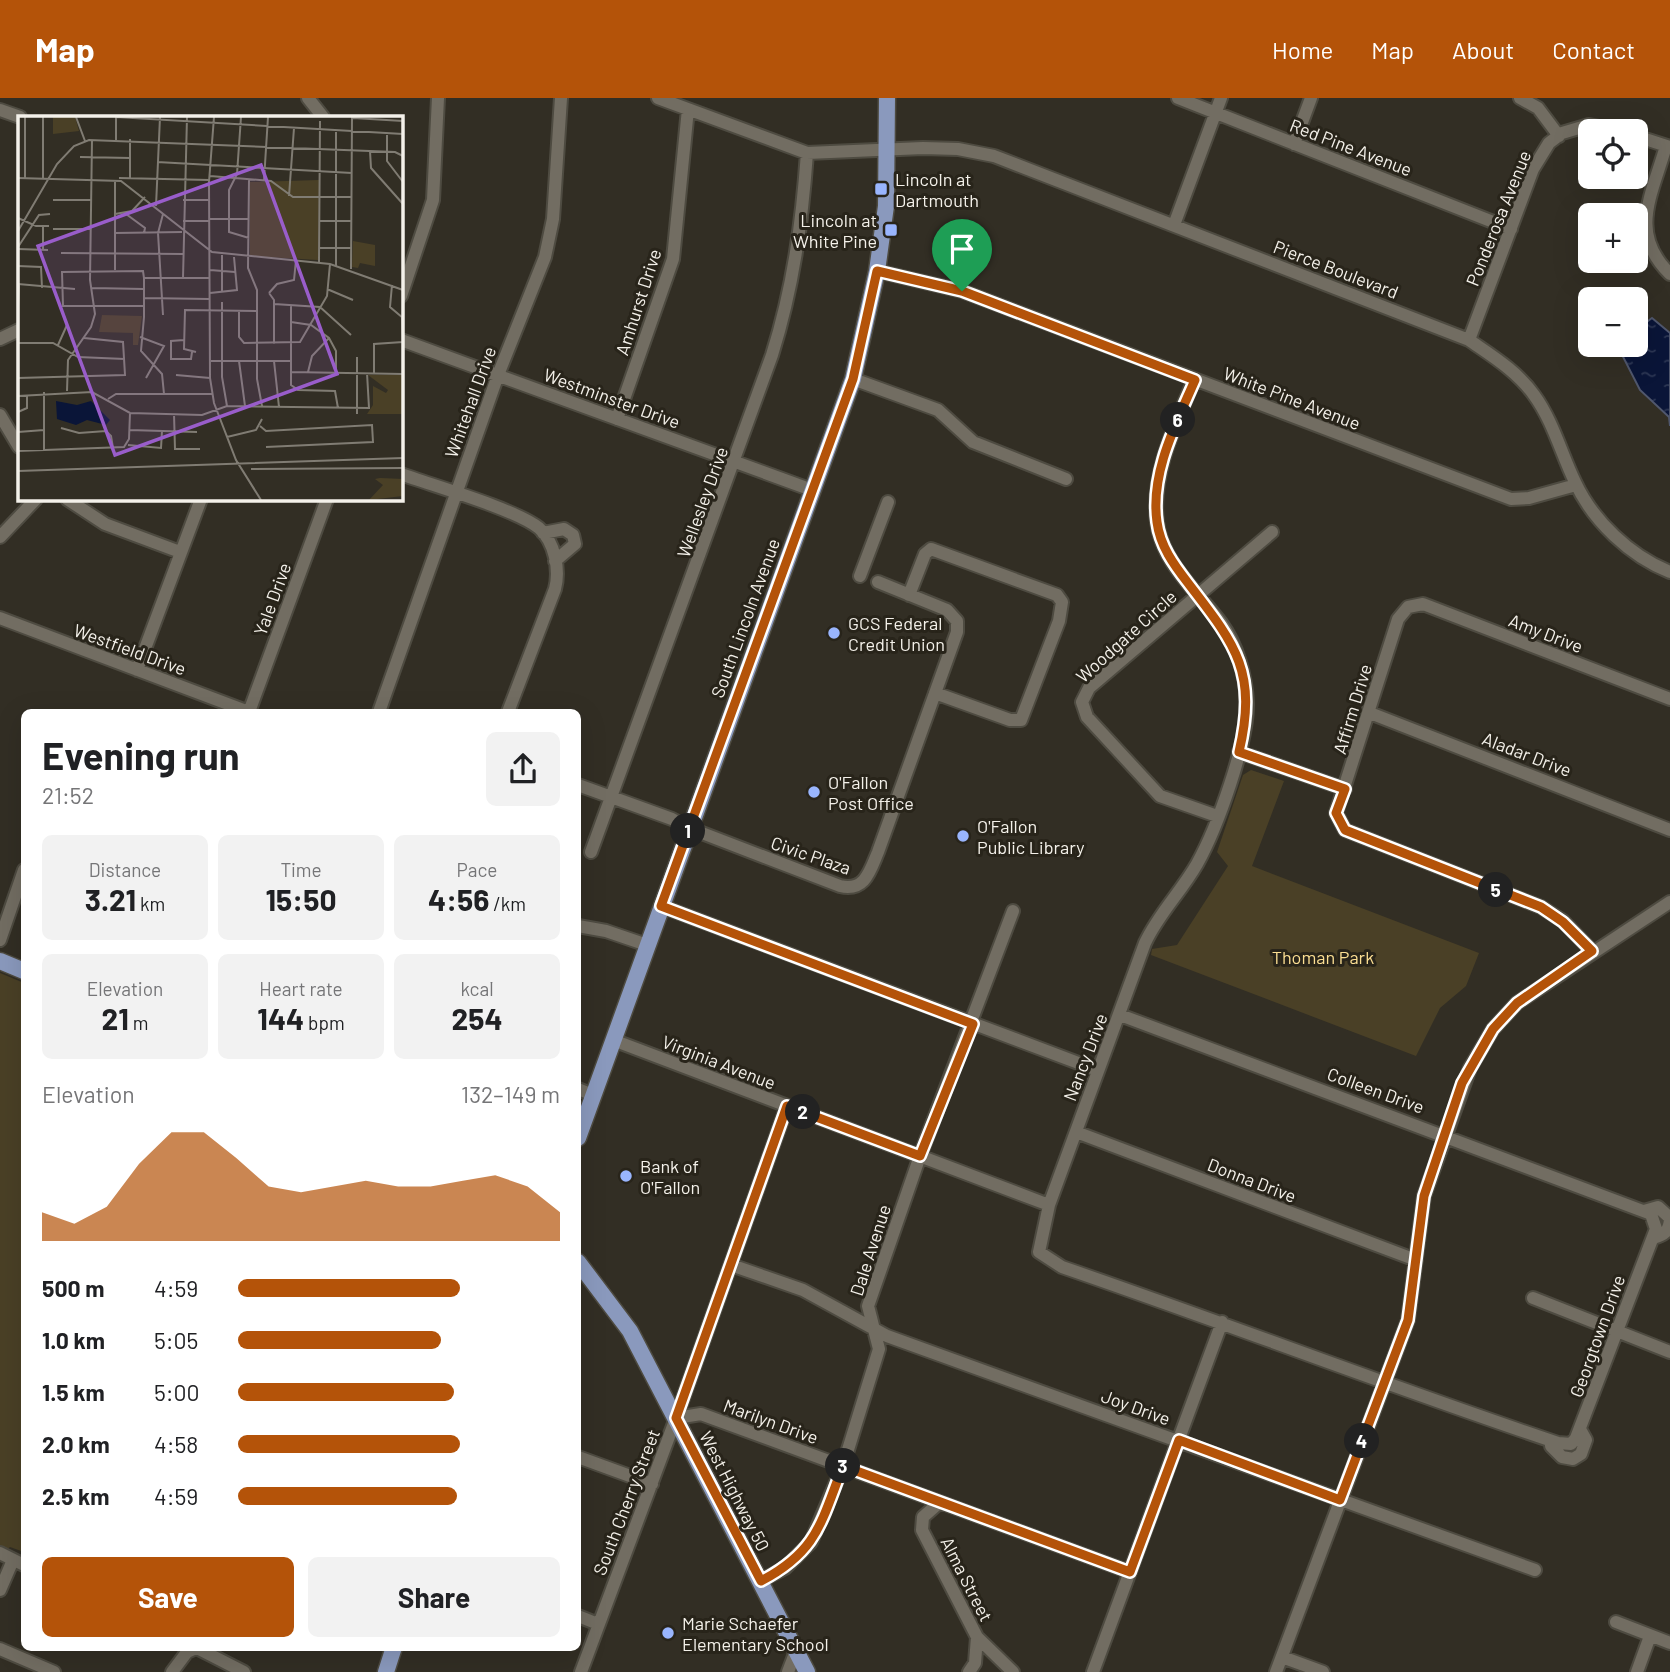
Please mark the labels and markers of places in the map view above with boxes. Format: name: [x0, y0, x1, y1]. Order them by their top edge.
place label: Lincoln at Dartmouth: [895, 168, 979, 211]
marker: Lincoln at Dartmouth: [873, 181, 889, 197]
place label: Lincoln at White Pine: [793, 209, 877, 252]
pin: [932, 219, 992, 291]
marker: Lincoln at White Pine: [883, 222, 899, 238]
pin: 6: [1160, 402, 1196, 438]
place label: GCS Federal Credit Union: [848, 612, 945, 655]
marker: GCS Federal Credit Union: [826, 625, 842, 641]
place label: O'Fallon Post Office: [828, 771, 914, 814]
marker: O'Fallon Post Office: [806, 784, 822, 800]
pin: 1: [670, 814, 706, 848]
place label: O'Fallon Public Library: [977, 815, 1085, 858]
marker: O'Fallon Public Library: [955, 828, 971, 844]
pin: 5: [1478, 872, 1514, 908]
pin: 2: [786, 1094, 820, 1130]
place label: Bank of O'Fallon: [640, 1155, 700, 1198]
marker: Bank of O'Fallon: [618, 1168, 634, 1184]
pin: 4: [1344, 1424, 1380, 1458]
pin: 3: [826, 1448, 860, 1484]
place label: Marie Schaefer Elementary School: [682, 1612, 829, 1655]
marker: Marie Schaefer Elementary School: [660, 1625, 676, 1641]

